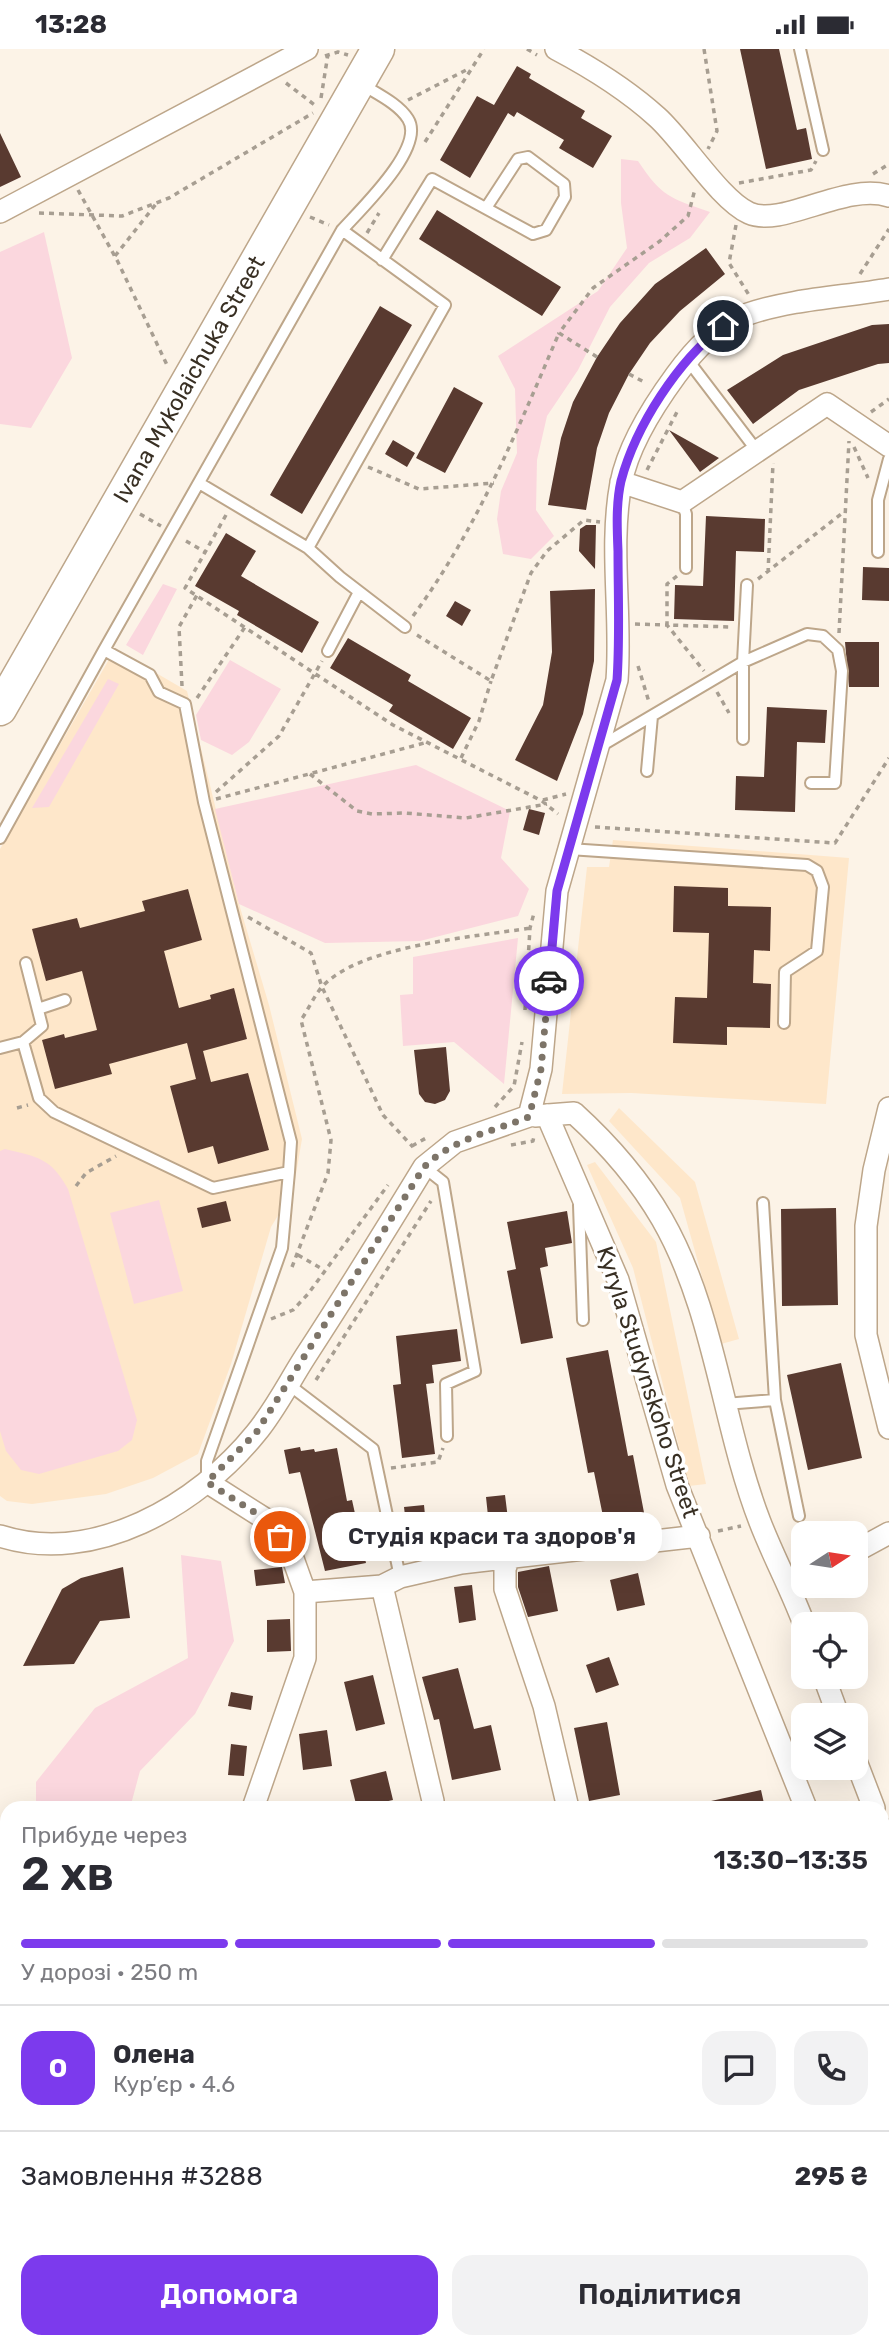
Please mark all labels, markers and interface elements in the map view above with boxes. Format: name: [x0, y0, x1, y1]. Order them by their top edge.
text: 13:28: [35, 9, 107, 40]
street label: Ivana Mykolaichuka Street: [107, 251, 271, 508]
pin: [693, 296, 753, 356]
icon: home: [704, 307, 742, 345]
courier: [514, 946, 584, 1016]
icon: car: [530, 962, 568, 1000]
street label: Kyryla Studynskoho Street: [591, 1243, 705, 1521]
pin: [250, 1507, 310, 1567]
callout: Студія краси та здоров'я: [322, 1513, 662, 1561]
icon: bag: [261, 1518, 299, 1556]
north arrow: [791, 1521, 868, 1598]
map controls: [791, 1521, 868, 1780]
text: Студія краси та здоров'я: [348, 1522, 636, 1550]
button: locate: [791, 1612, 868, 1689]
button: layers: [791, 1703, 868, 1780]
text: Прибуде через: [21, 1821, 187, 1849]
text: 13:30–13:35: [714, 1845, 868, 1876]
text: 2 хв: [21, 1847, 114, 1902]
text: У дорозі · 250 m: [21, 1958, 198, 1986]
button: chat: [702, 2031, 776, 2105]
button: phone: [794, 2031, 868, 2105]
text: Олена: [113, 2039, 195, 2070]
text: О: [49, 2053, 67, 2084]
text: Кур’єр · 4.6: [113, 2070, 235, 2098]
text: Замовлення #3288: [21, 2161, 263, 2192]
text: 295 ₴: [794, 2161, 868, 2192]
button: Допомога: [21, 2255, 438, 2335]
button: Поділитися: [452, 2255, 868, 2335]

